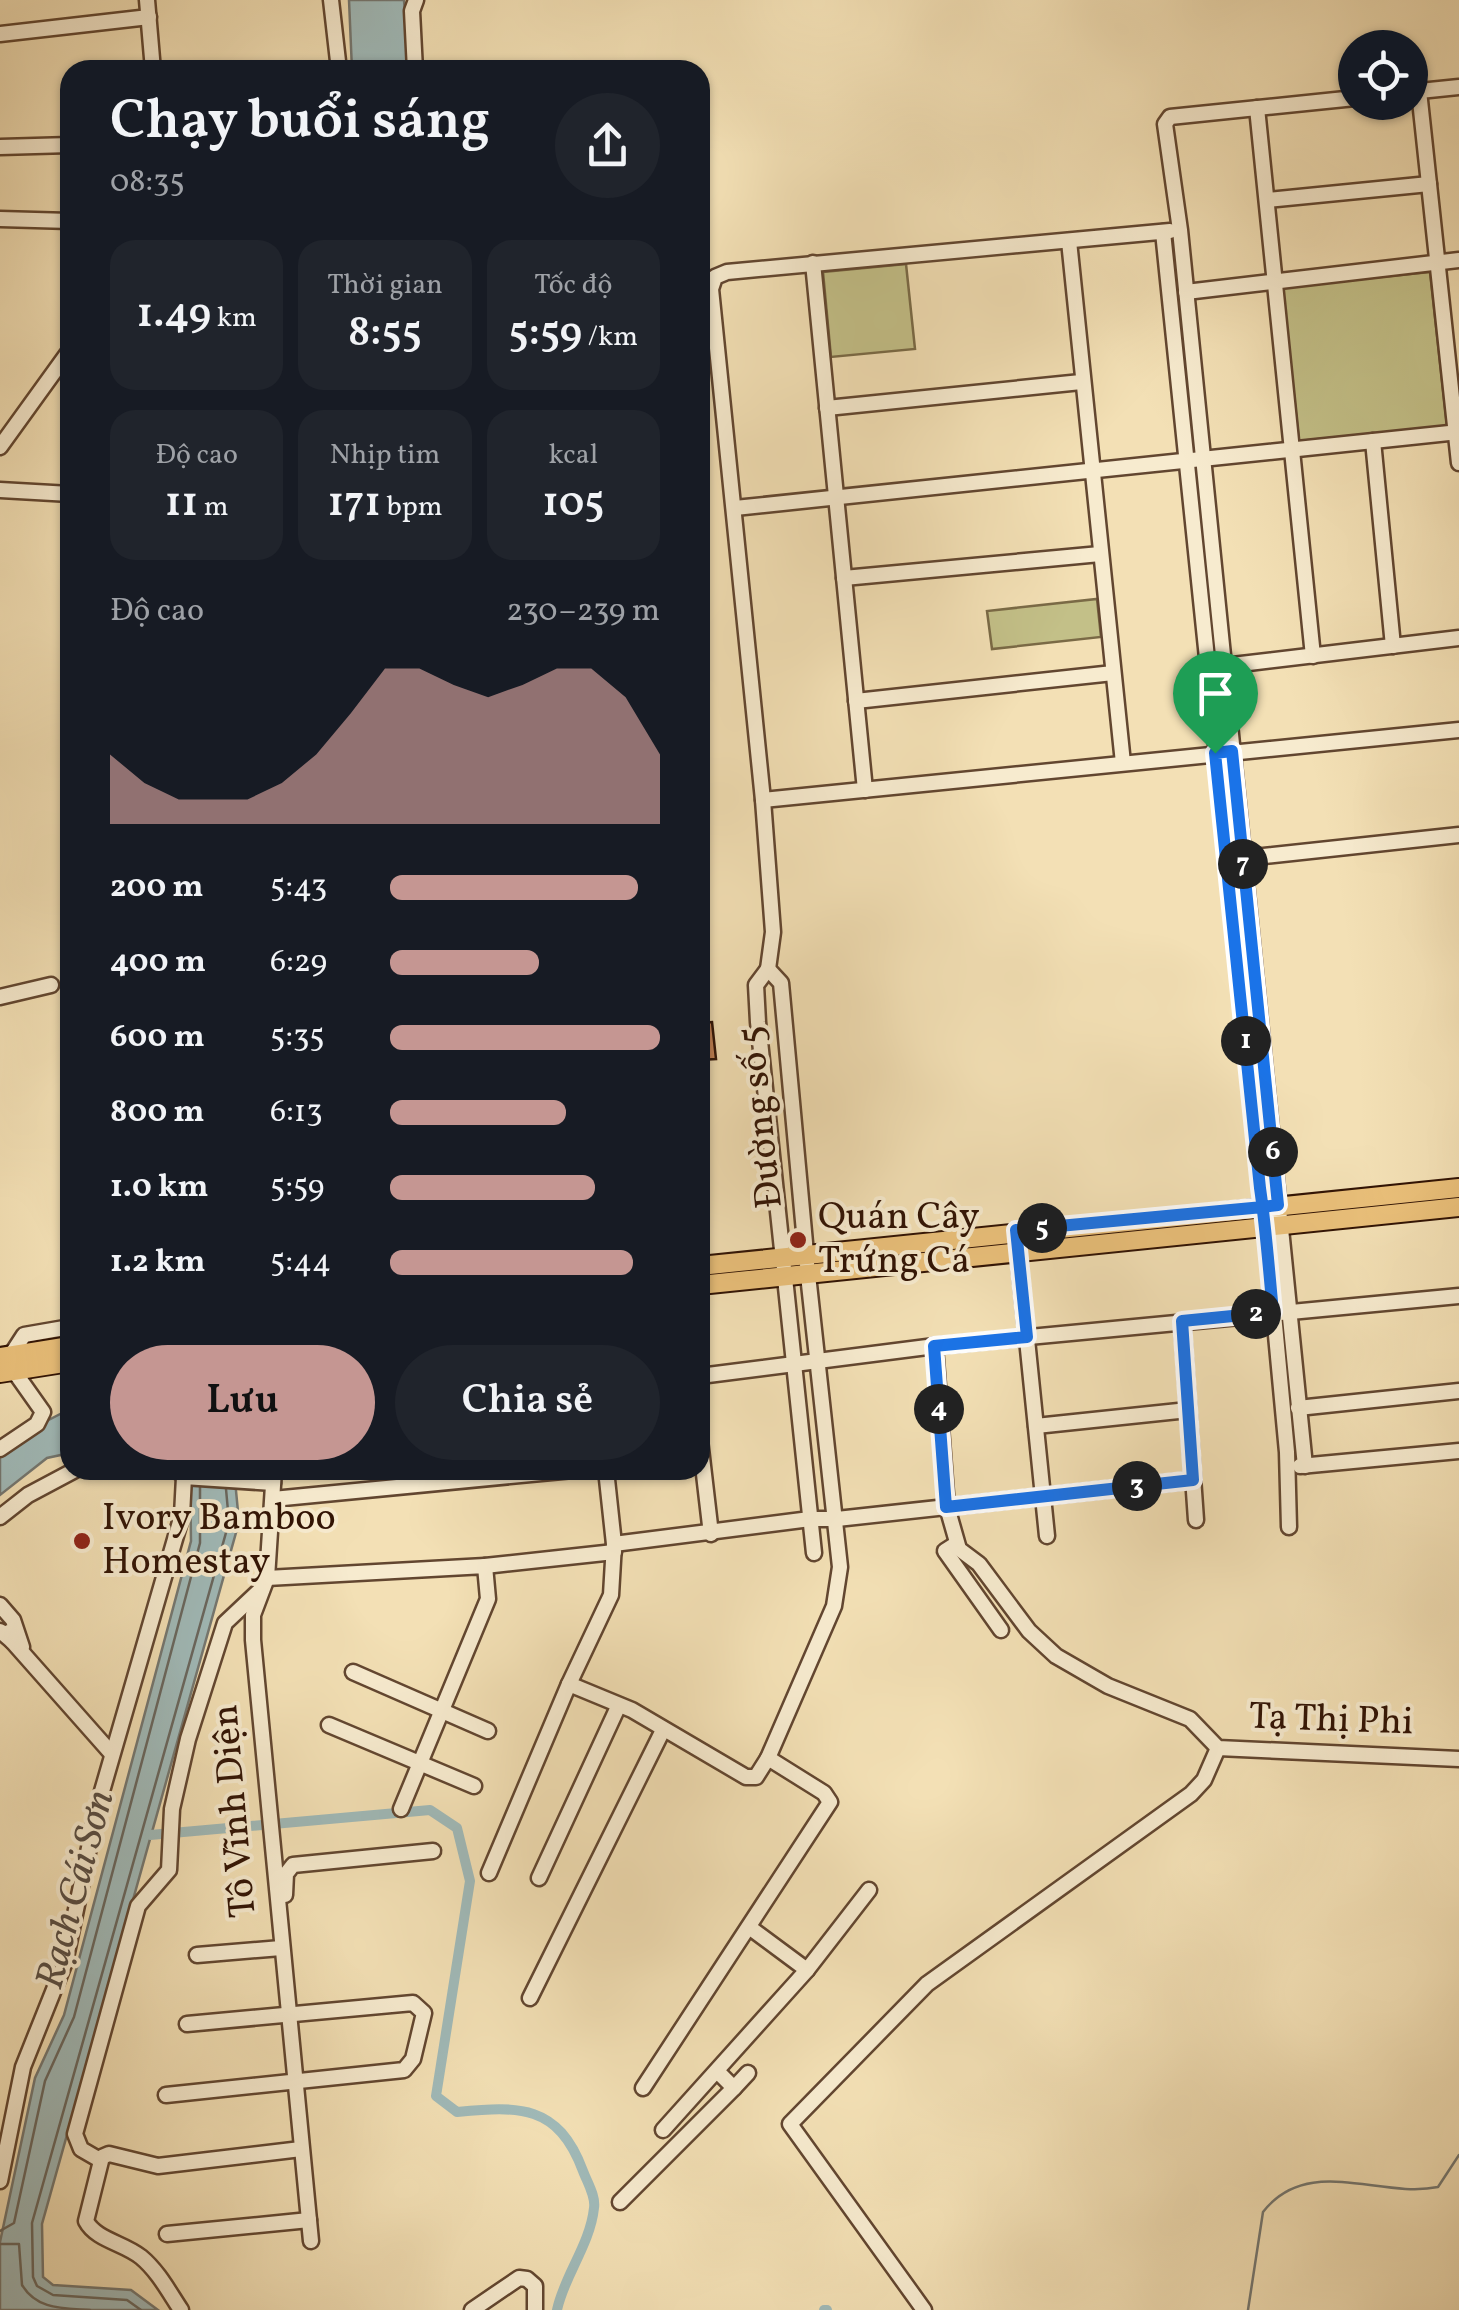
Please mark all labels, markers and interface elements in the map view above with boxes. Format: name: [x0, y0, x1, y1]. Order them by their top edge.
map controls: [1338, 30, 1428, 120]
button: locate: [1338, 30, 1428, 120]
text: Chạy buổi sáng: [110, 85, 490, 161]
button: share: [555, 93, 660, 198]
text: 08:35: [110, 161, 185, 205]
text: Thời gian: [327, 266, 443, 305]
text: Tốc độ: [534, 266, 612, 305]
text: 1.49: [137, 286, 211, 345]
text: km: [211, 299, 257, 338]
text: 8:55: [348, 305, 422, 364]
text: 5:59: [509, 305, 582, 364]
text: /km: [582, 318, 638, 357]
text: Độ cao: [156, 436, 238, 475]
text: Nhịp tim: [330, 436, 440, 475]
text: kcal: [548, 436, 598, 475]
text: 11: [165, 475, 198, 534]
text: 171: [327, 475, 381, 534]
text: 105: [542, 475, 604, 534]
text: m: [198, 488, 228, 527]
text: bpm: [381, 488, 443, 527]
text: Độ cao: [110, 590, 204, 634]
text: 230–239 m: [506, 590, 660, 634]
pin: [1173, 651, 1258, 754]
icon: arrive: [1188, 666, 1243, 721]
pin: 7: [1218, 839, 1268, 889]
text: 7: [1236, 844, 1250, 883]
text: 200 m: [110, 866, 204, 910]
text: 5:43: [270, 866, 327, 910]
text: 400 m: [110, 941, 206, 985]
text: 6:29: [270, 941, 327, 985]
text: 600 m: [110, 1016, 205, 1060]
text: 5:35: [270, 1016, 325, 1060]
pin: 1: [1221, 1016, 1271, 1066]
text: 1: [1240, 1021, 1252, 1060]
street label: Đường số 5: [726, 1023, 798, 1211]
text: 800 m: [110, 1091, 205, 1135]
text: 6:13: [270, 1091, 323, 1135]
pin: 6: [1248, 1127, 1298, 1177]
text: 6: [1265, 1132, 1281, 1171]
text: 1.0 km: [110, 1166, 208, 1210]
text: 5:59: [270, 1166, 324, 1210]
place label: Quán Cây Trứng Cá: [818, 1192, 980, 1289]
pin: 5: [1017, 1203, 1067, 1253]
text: 5: [1035, 1208, 1049, 1247]
marker: Quán Cây Trứng Cá: [787, 1229, 809, 1251]
text: 1.2 km: [110, 1241, 205, 1285]
text: 5:44: [270, 1241, 331, 1285]
pin: 2: [1231, 1289, 1281, 1339]
text: 2: [1249, 1294, 1263, 1333]
button: Lưu: [110, 1345, 375, 1460]
button: Chia sẻ: [395, 1345, 660, 1460]
pin: 4: [914, 1384, 964, 1434]
text: 4: [931, 1389, 947, 1428]
pin: 3: [1112, 1461, 1162, 1511]
text: 3: [1130, 1466, 1144, 1505]
place label: Ivory Bamboo Homestay: [102, 1493, 336, 1590]
marker: Ivory Bamboo Homestay: [71, 1530, 93, 1552]
street label: Tạ Thị Phi: [1248, 1692, 1414, 1750]
street label: Tô Vĩnh Diện: [200, 1702, 272, 1920]
water label: Rạch Cái Sơn: [24, 1784, 130, 1996]

